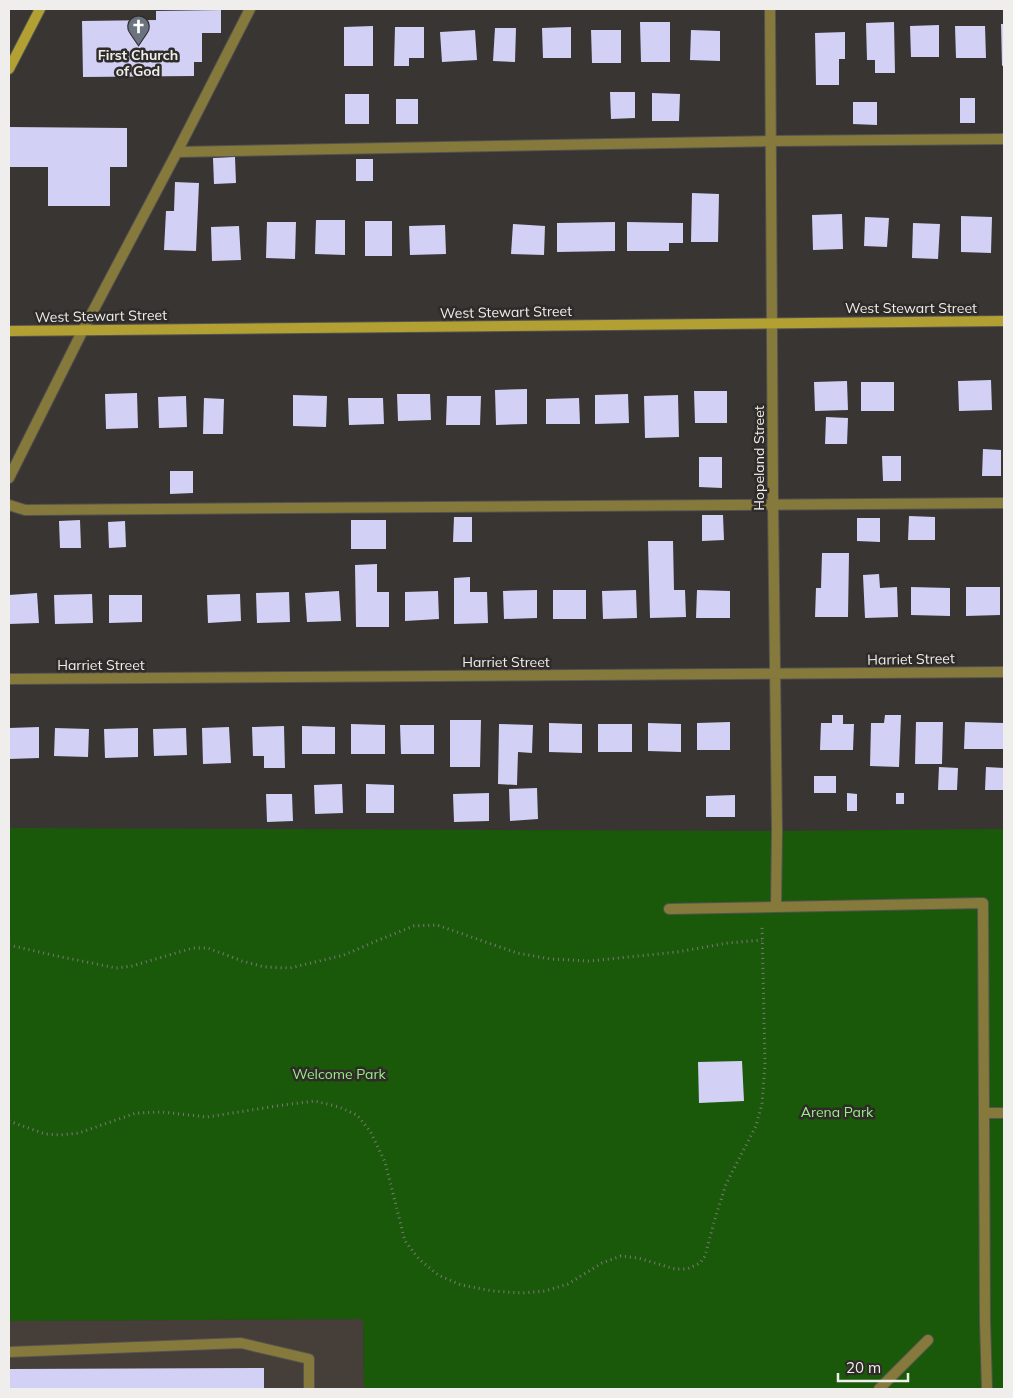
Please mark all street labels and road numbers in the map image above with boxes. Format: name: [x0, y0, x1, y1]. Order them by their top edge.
street label: West Stewart Street: [845, 299, 977, 317]
street label: West Stewart Street: [440, 302, 572, 322]
street label: West Stewart Street: [35, 306, 167, 326]
street label: Hopeland Street: [750, 405, 768, 511]
street label: Harriet Street: [867, 649, 955, 669]
street label: Harriet Street: [462, 653, 550, 671]
street label: Harriet Street: [57, 656, 145, 674]

